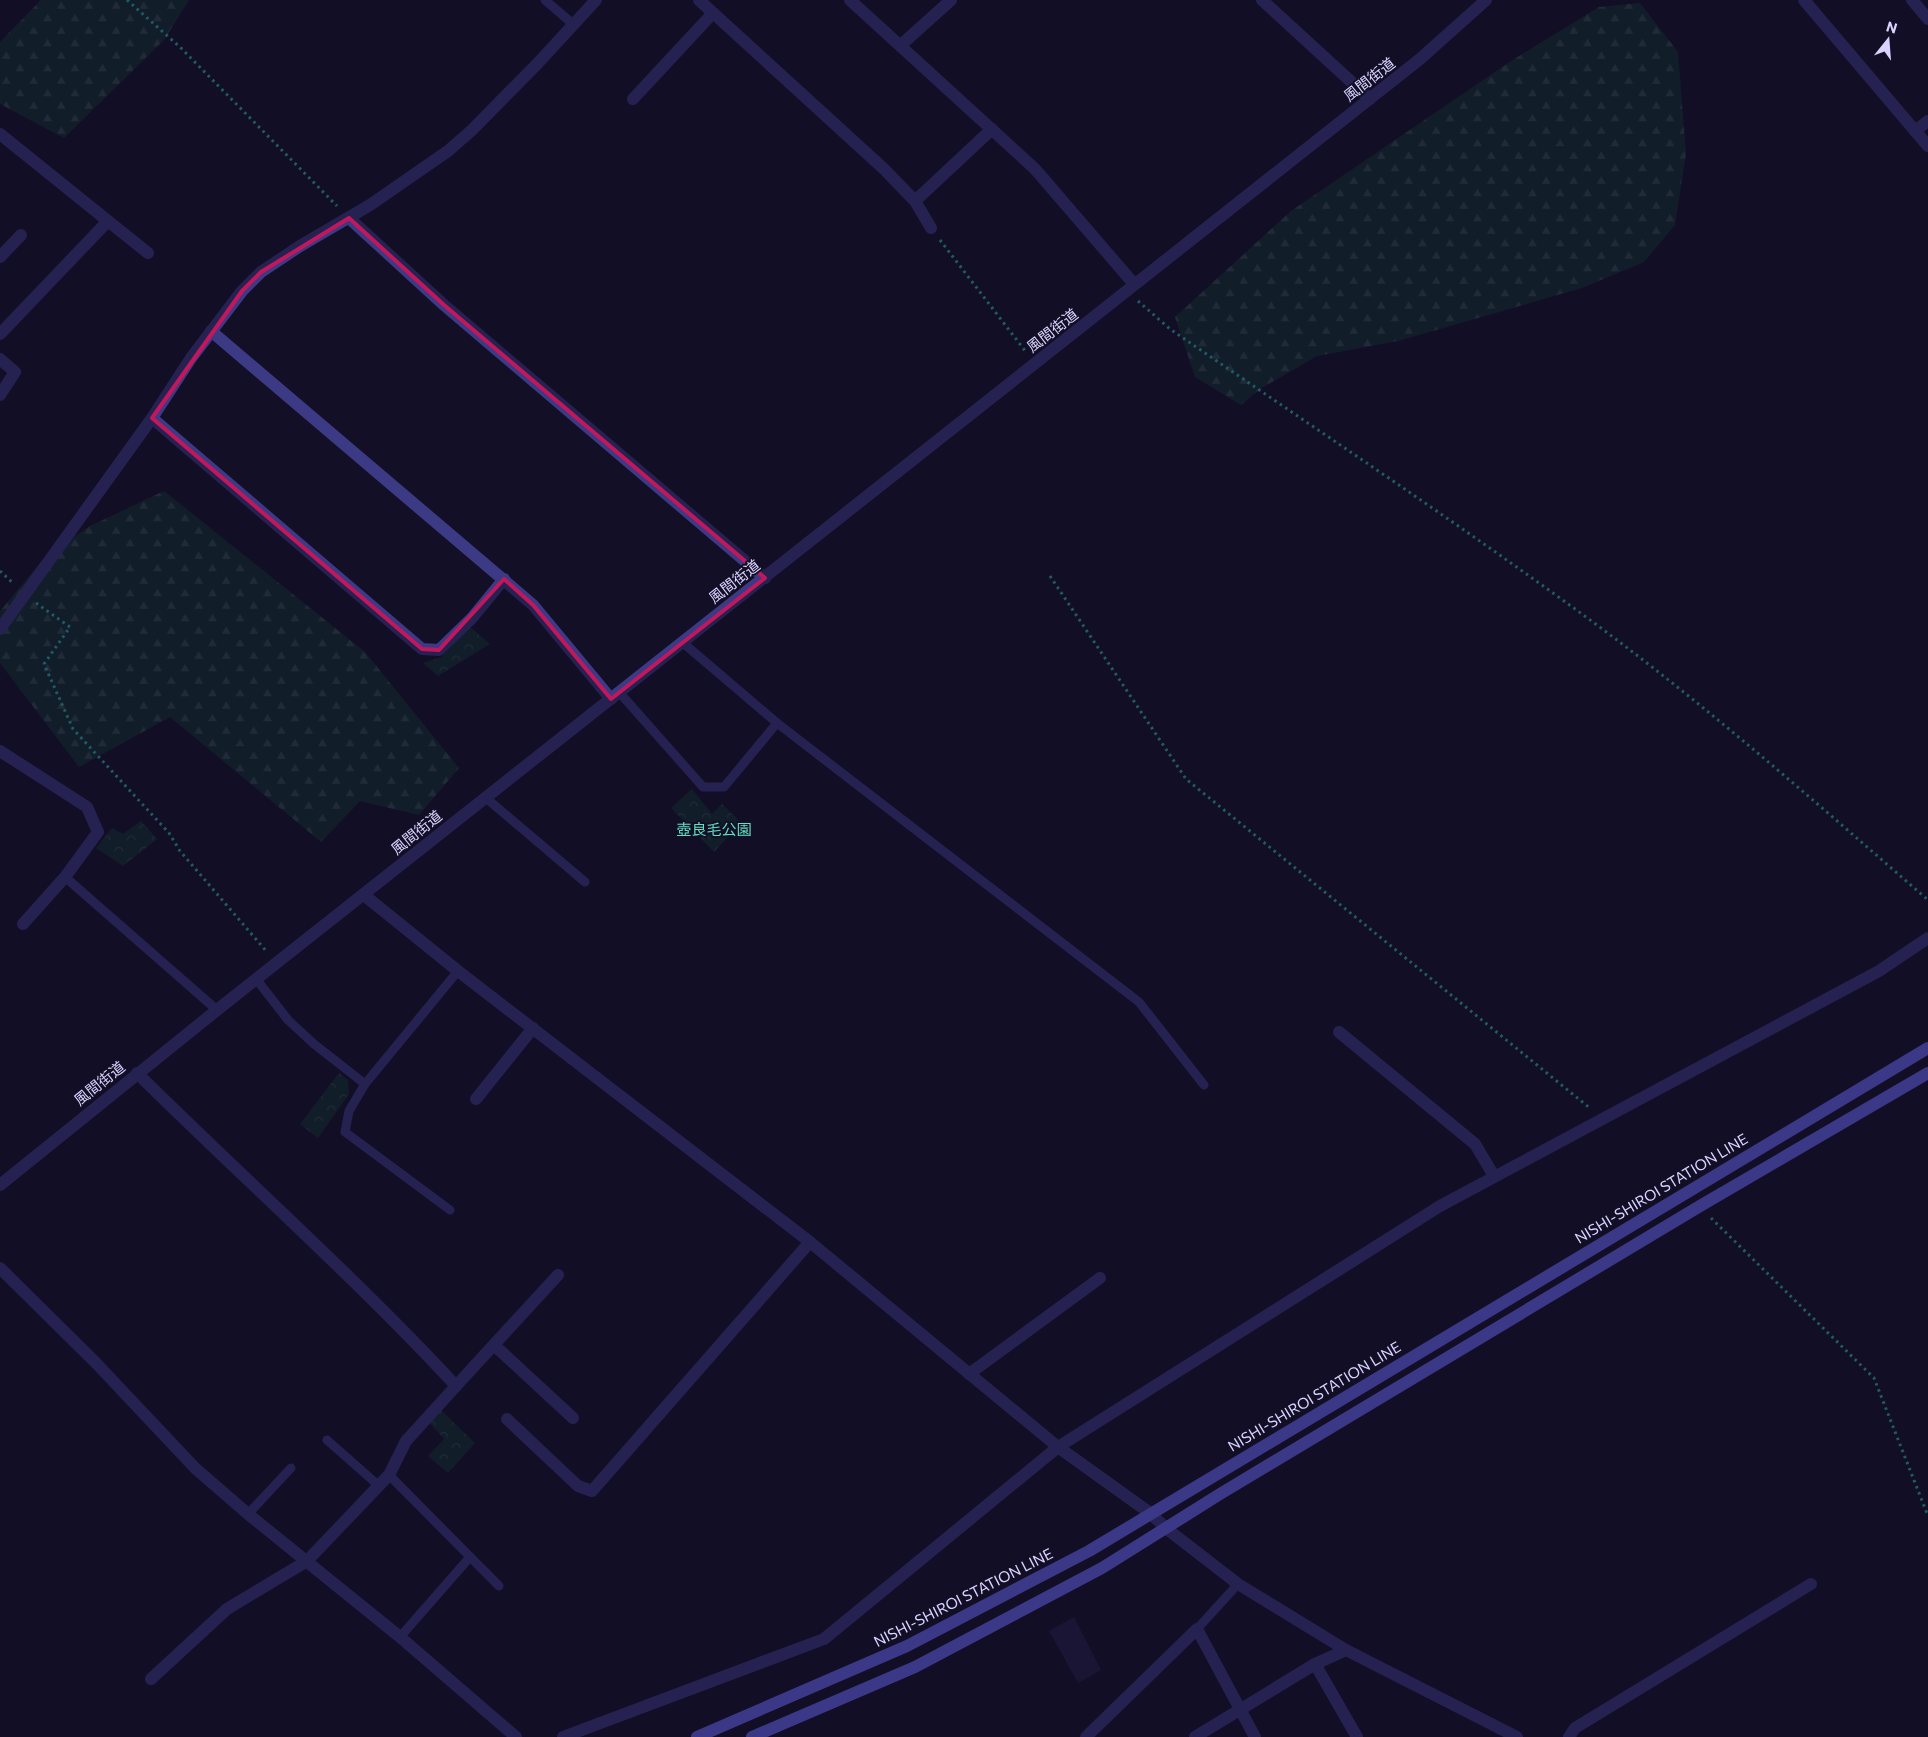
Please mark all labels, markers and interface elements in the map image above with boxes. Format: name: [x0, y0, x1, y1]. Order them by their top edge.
north arrow: [1863, 15, 1913, 65]
text: N: [1884, 17, 1899, 37]
street label: 風間街道: [1340, 53, 1398, 105]
street label: 風間街道: [1023, 304, 1081, 356]
street label: 風間街道: [705, 555, 763, 607]
street label: 風間街道: [387, 806, 445, 858]
park label: 壺良毛公園: [676, 820, 752, 838]
street label: 風間街道: [70, 1057, 128, 1109]
street label: NISHI-SHIROI STATION LINE: [1571, 1129, 1751, 1247]
street label: NISHI-SHIROI STATION LINE: [1224, 1337, 1404, 1455]
street label: NISHI-SHIROI STATION LINE: [870, 1544, 1056, 1650]

